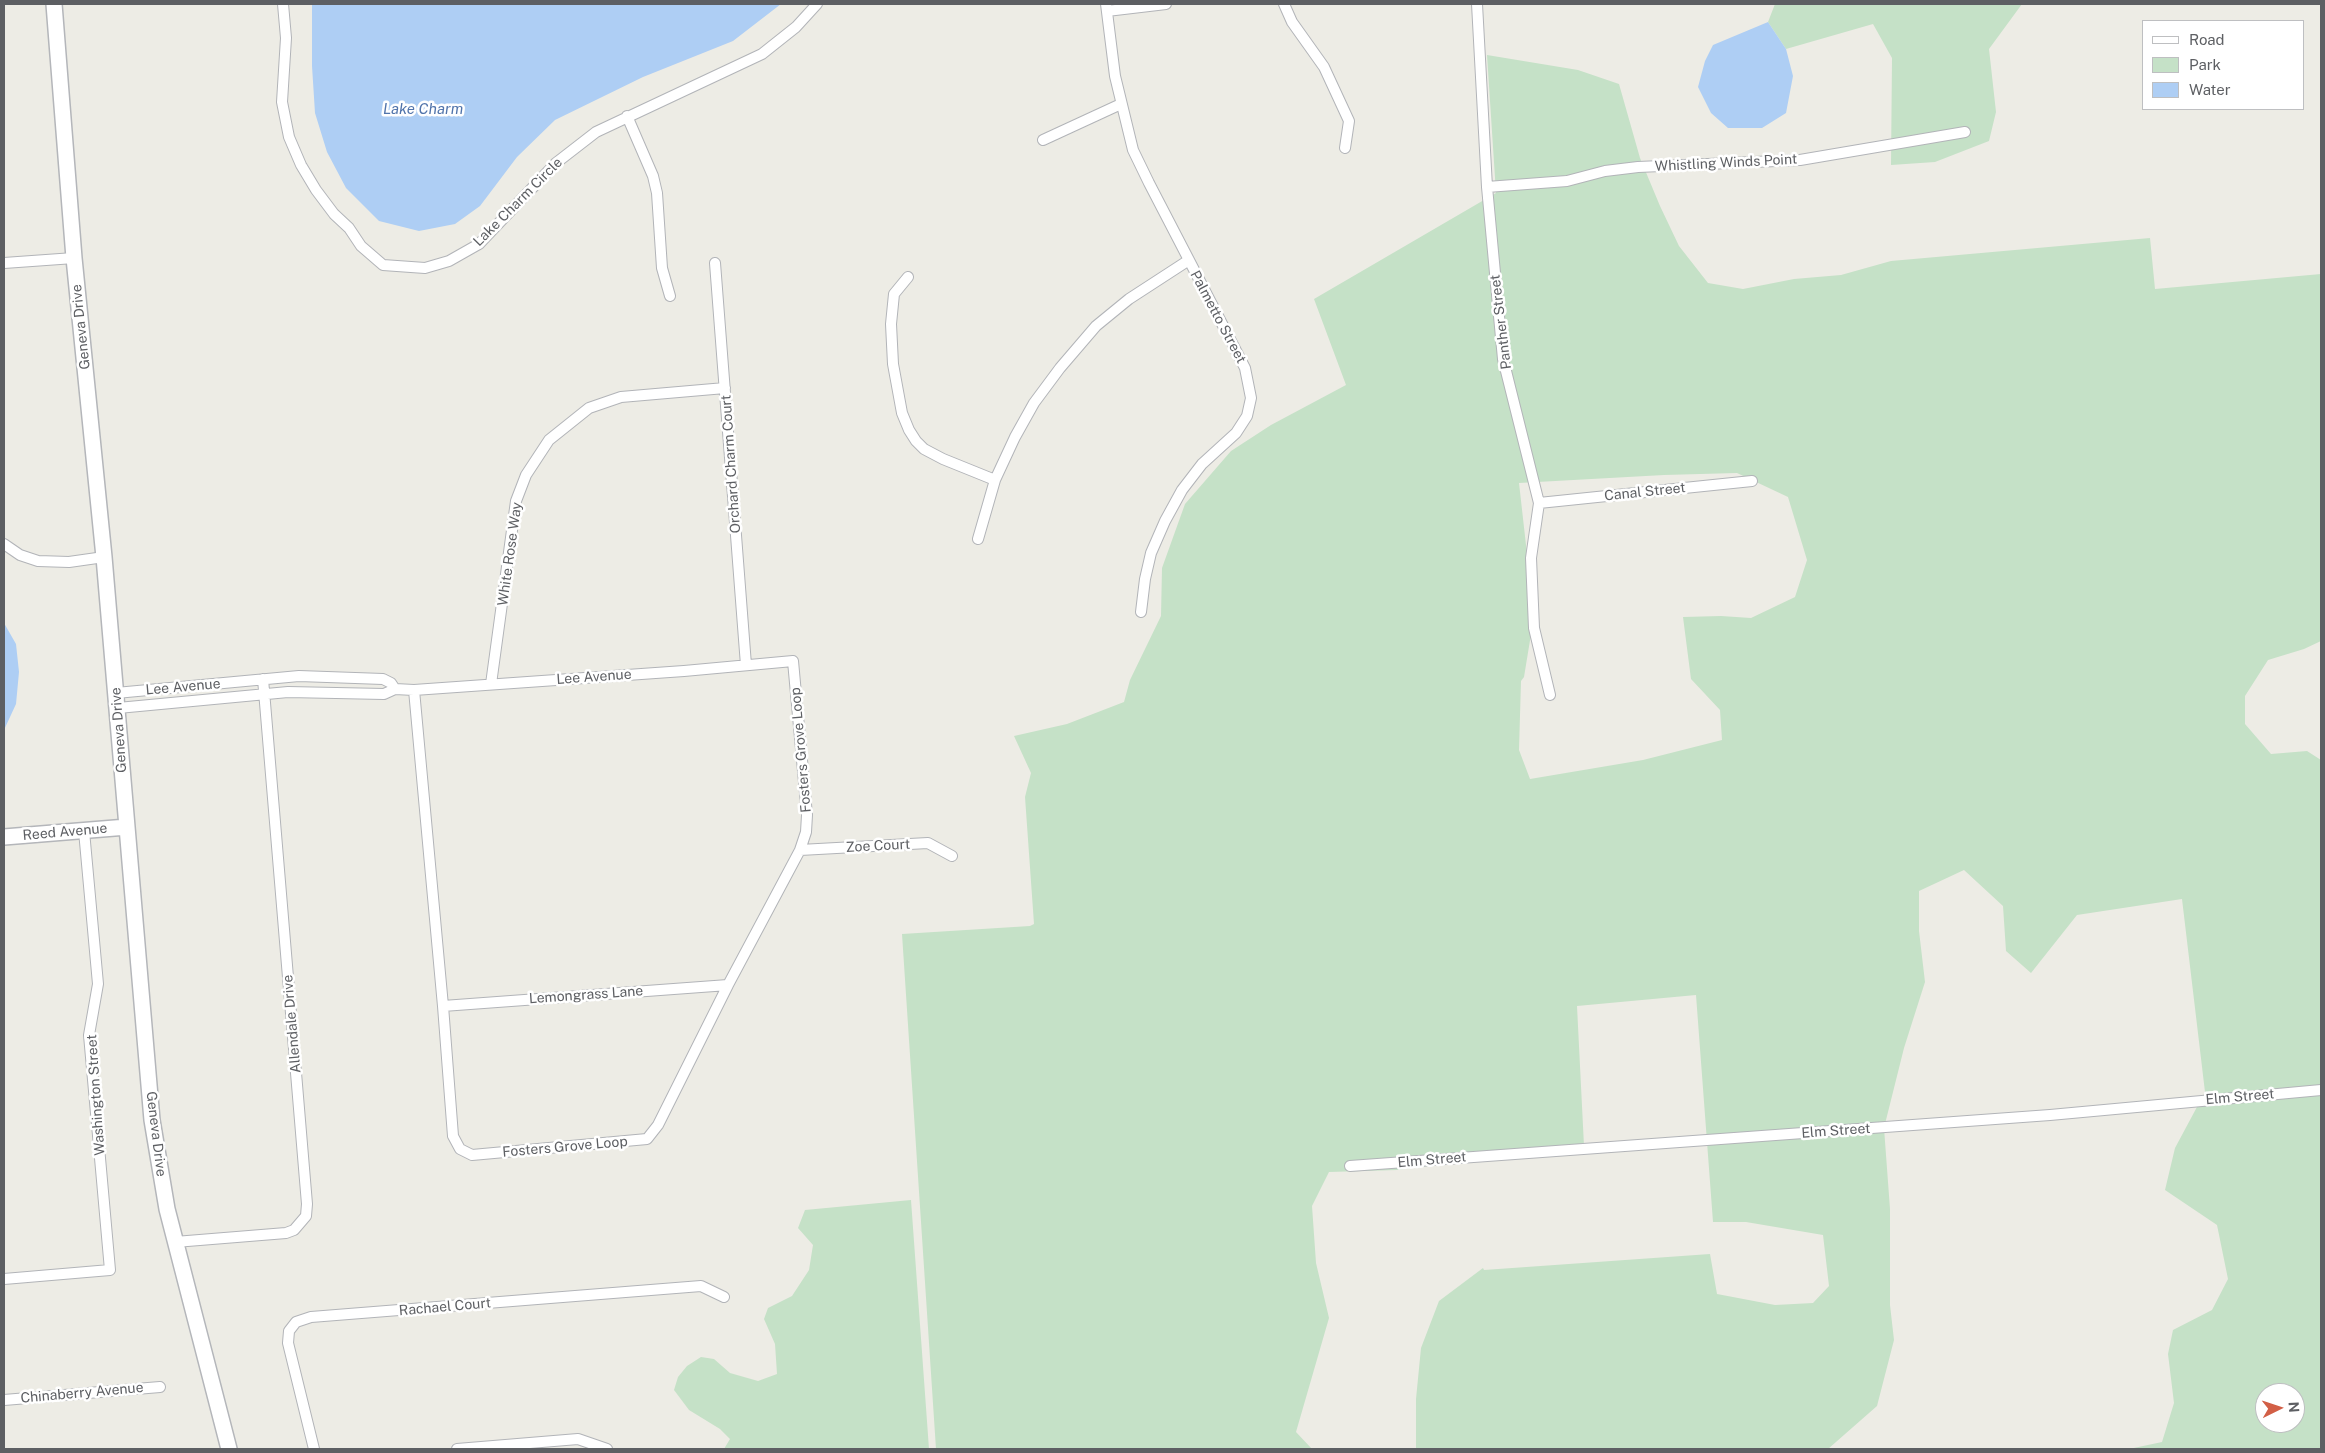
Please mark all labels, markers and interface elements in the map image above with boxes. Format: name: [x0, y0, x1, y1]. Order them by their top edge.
legend: [2142, 20, 2305, 110]
text: Road: [2189, 31, 2225, 48]
text: Park: [2189, 56, 2221, 73]
text: Water: [2189, 81, 2231, 98]
water label: Lake Charm: [383, 100, 463, 118]
street label: Whistling Winds Point: [1654, 151, 1798, 175]
street label: Lake Charm Circle: [470, 154, 566, 250]
street label: Palmetto Street: [1186, 268, 1250, 366]
street label: Panther Street: [1487, 274, 1515, 370]
street label: Geneva Drive: [68, 284, 94, 370]
street label: Orchard Charm Court: [718, 394, 744, 534]
street label: Canal Street: [1604, 479, 1686, 505]
street label: White Rose Way: [494, 501, 526, 607]
street label: Lee Avenue: [556, 666, 632, 688]
street label: Lee Avenue: [145, 675, 221, 699]
street label: Geneva Drive: [108, 687, 130, 773]
street label: Fosters Grove Loop: [787, 687, 815, 813]
street label: Reed Avenue: [22, 820, 108, 844]
street label: Zoe Court: [845, 836, 911, 856]
street label: Allendale Drive: [279, 974, 305, 1074]
street label: Lemongrass Lane: [528, 983, 644, 1007]
street label: Washington Street: [83, 1034, 109, 1156]
street label: Elm Street: [2205, 1086, 2275, 1108]
street label: Geneva Drive: [142, 1090, 170, 1178]
street label: Elm Street: [1801, 1120, 1871, 1142]
street label: Fosters Grove Loop: [502, 1133, 628, 1161]
street label: Elm Street: [1397, 1149, 1467, 1171]
street label: Rachael Court: [398, 1295, 492, 1319]
street label: Chinaberry Avenue: [20, 1379, 144, 1407]
north arrow: [2255, 1383, 2305, 1433]
text: N: [2286, 1401, 2302, 1413]

